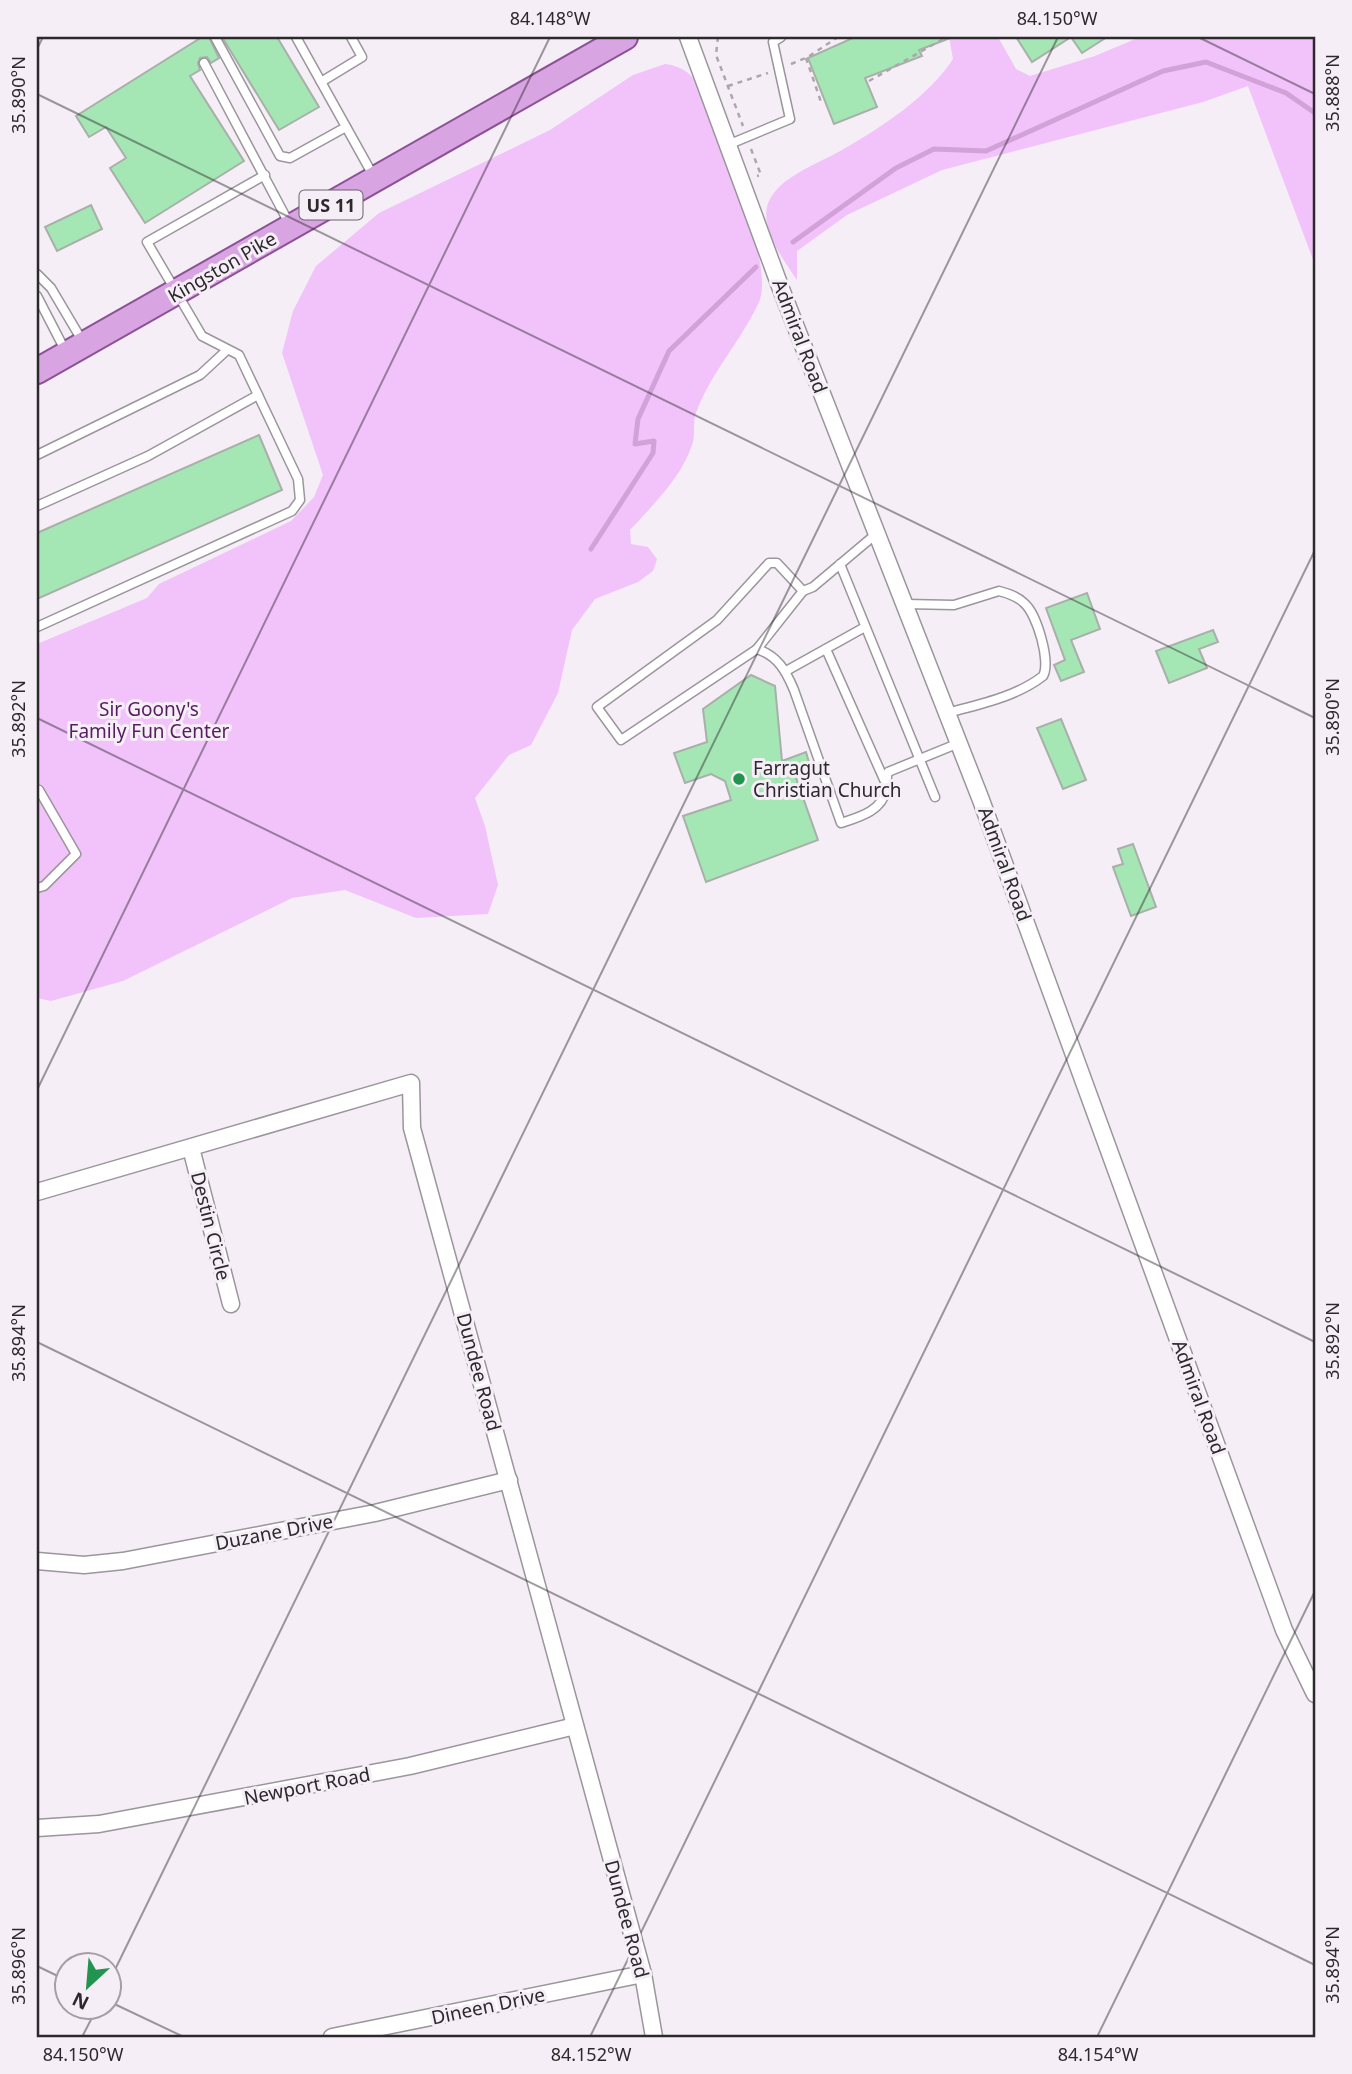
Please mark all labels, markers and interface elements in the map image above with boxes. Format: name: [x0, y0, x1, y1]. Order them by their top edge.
text: 84.148°W: [510, 6, 591, 30]
text: 84.150°W: [1017, 6, 1098, 30]
text: 35.888°N: [1320, 54, 1344, 132]
text: 35.890°N: [6, 56, 30, 134]
road number: US 11: [300, 190, 362, 220]
street label: Kingston Pike: [163, 225, 281, 309]
street label: Admiral Road: [766, 275, 834, 397]
text: 35.890°N: [1320, 678, 1344, 756]
text: 35.892°N: [6, 680, 30, 758]
park label: Sir Goony's Family Fun Center: [69, 696, 230, 744]
place label: Farragut Christian Church: [753, 755, 902, 803]
marker: Farragut Christian Church: [731, 771, 747, 787]
street label: Admiral Road: [972, 803, 1038, 925]
street label: Destin Circle: [185, 1169, 237, 1283]
text: 35.892°N: [1320, 1302, 1344, 1380]
text: 35.894°N: [6, 1304, 30, 1382]
street label: Dundee Road: [451, 1310, 507, 1434]
street label: Admiral Road: [1166, 1336, 1232, 1458]
street label: Duzane Drive: [213, 1508, 335, 1556]
street label: Newport Road: [242, 1761, 372, 1811]
street label: Dundee Road: [599, 1857, 655, 1981]
text: 35.894°N: [1320, 1926, 1344, 2004]
text: 35.896°N: [6, 1927, 30, 2005]
north arrow: [52, 1952, 122, 2022]
street label: Dineen Drive: [429, 1981, 547, 2031]
text: N: [68, 1986, 93, 2016]
text: 84.150°W: [43, 2042, 124, 2066]
text: 84.152°W: [551, 2042, 632, 2066]
text: 84.154°W: [1058, 2042, 1139, 2066]

